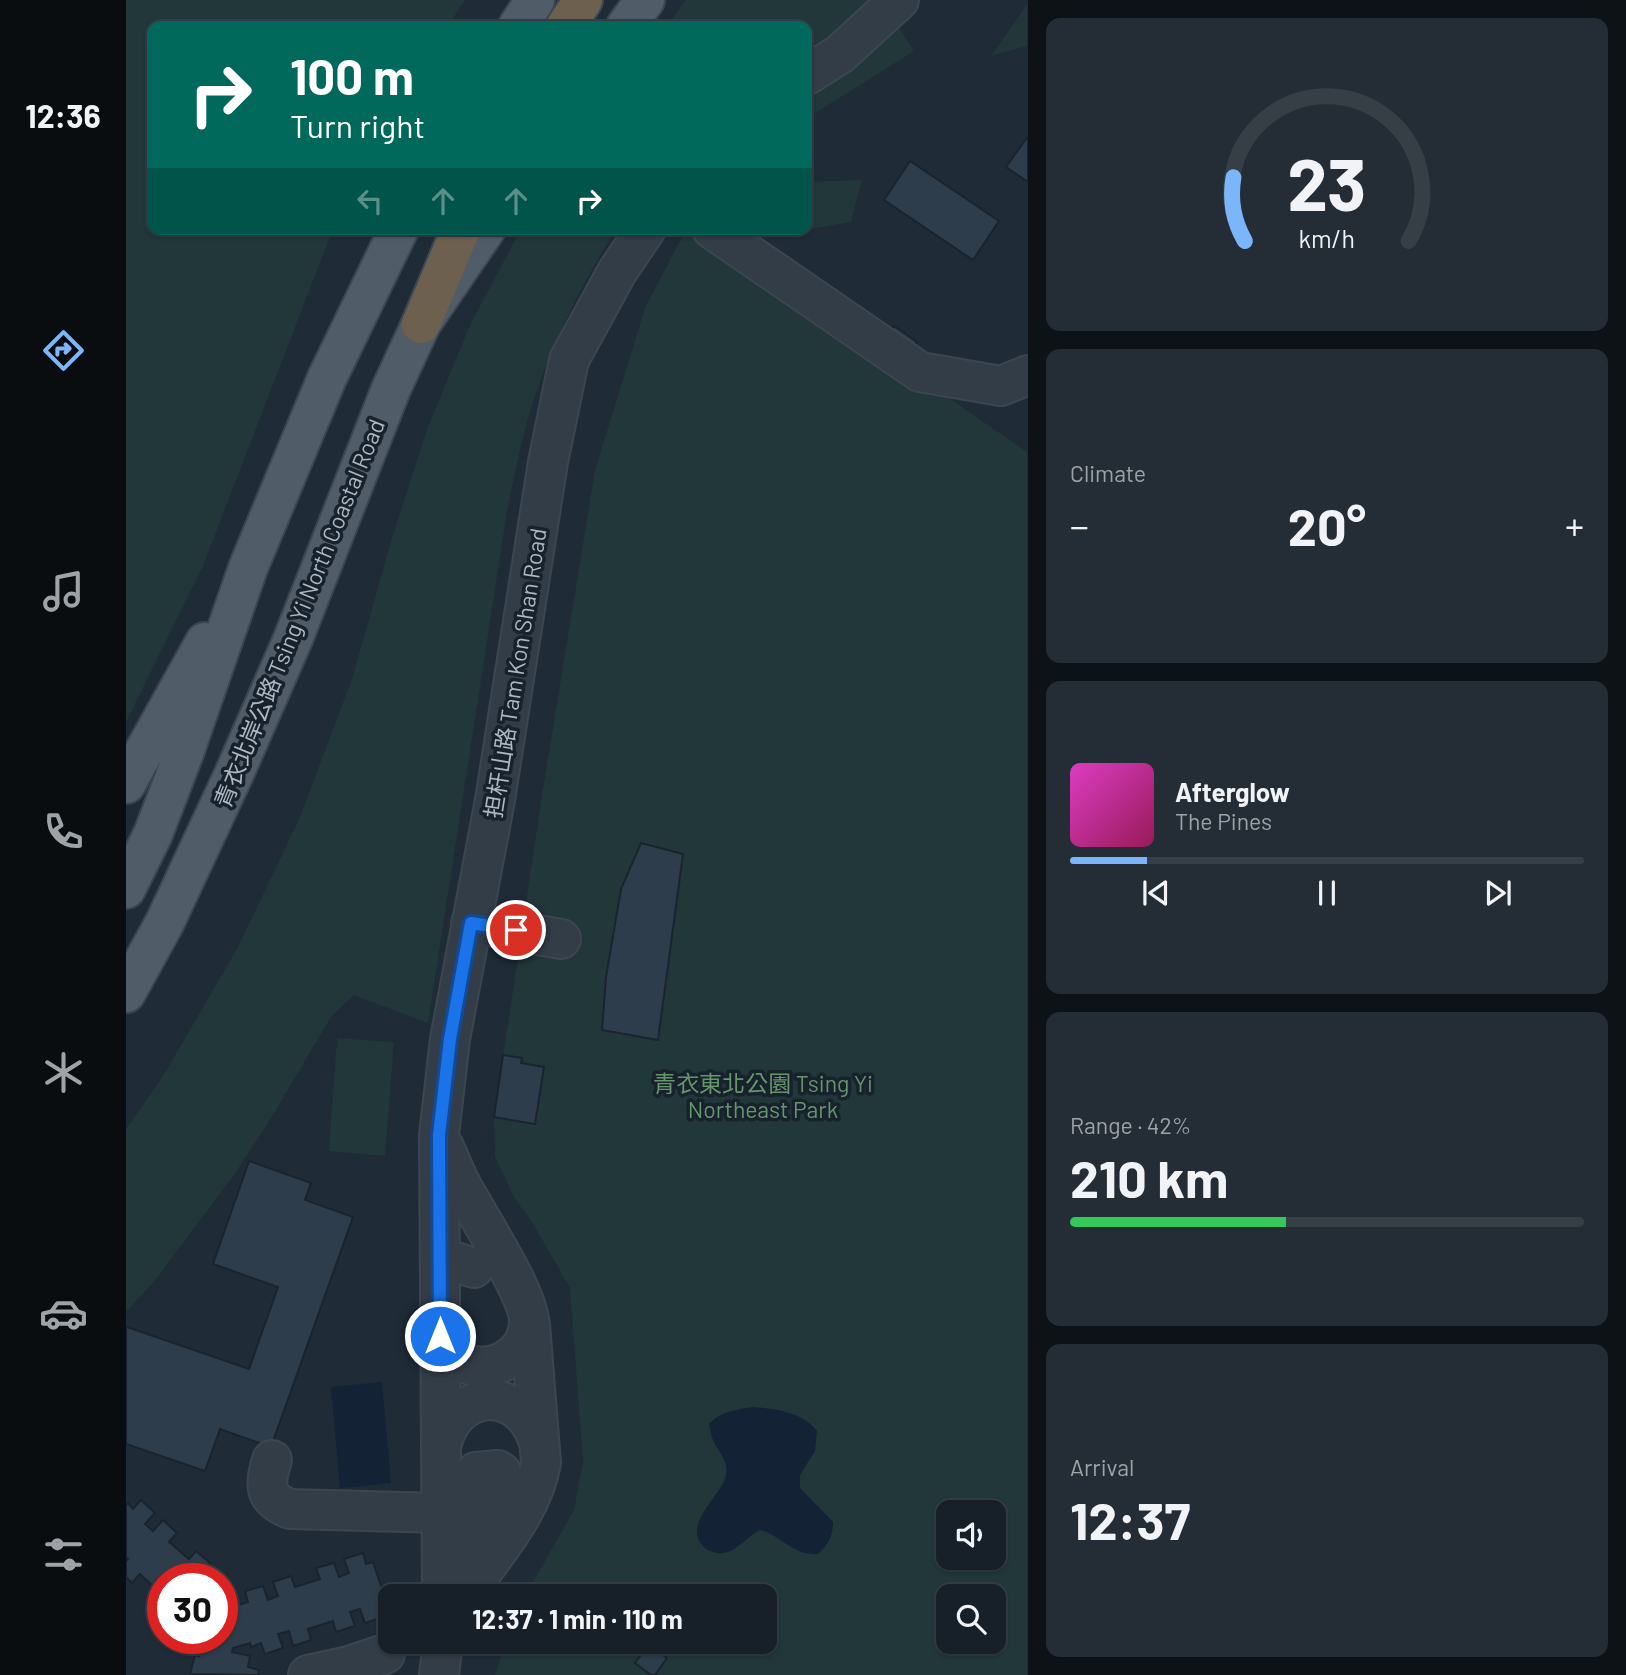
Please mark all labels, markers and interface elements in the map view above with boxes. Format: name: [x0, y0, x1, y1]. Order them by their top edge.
text: 100 m: [290, 46, 414, 105]
icon: right: [175, 49, 266, 140]
text: 12:36: [25, 96, 101, 134]
text: Turn right: [290, 106, 425, 144]
text: 23: [1287, 138, 1367, 226]
icon: left: [351, 182, 389, 220]
icon: ahead: [424, 182, 462, 220]
icon: ahead: [497, 182, 535, 220]
icon: right: [570, 182, 608, 220]
text: km/h: [1299, 223, 1355, 253]
icon: directions: [39, 326, 88, 375]
street label: 青衣北岸公路 Tsing Yi North Coastal Road: [208, 415, 390, 811]
text: Climate: [1070, 459, 1146, 487]
text: 20°: [1288, 494, 1366, 556]
text: −: [1070, 502, 1089, 548]
text: +: [1565, 502, 1584, 548]
street label: 担杆山路 Tam Kon Shan Road: [478, 526, 552, 820]
icon: music: [39, 567, 88, 616]
text: Afterglow: [1175, 776, 1290, 807]
icon: phone: [39, 807, 88, 856]
text: The Pines: [1175, 807, 1272, 835]
icon: previous: [1137, 874, 1175, 912]
icon: pause: [1308, 874, 1346, 912]
icon: next: [1479, 874, 1517, 912]
pin: [486, 900, 546, 960]
icon: arrive: [497, 911, 535, 949]
icon: climate: [39, 1048, 88, 1097]
park label: 青衣東北公園 Tsing Yi Northeast Park: [653, 1069, 873, 1123]
text: Range · 42%: [1070, 1111, 1191, 1139]
text: 210 km: [1070, 1146, 1228, 1208]
icon: car: [39, 1289, 88, 1338]
position arrow: [403, 1299, 477, 1373]
text: Arrival: [1070, 1453, 1134, 1481]
text: 12:37: [1070, 1488, 1190, 1550]
map controls: [936, 1500, 1006, 1654]
button: sound: [936, 1500, 1006, 1570]
icon: filters: [39, 1530, 88, 1579]
speed limit sign: 30: [147, 1563, 238, 1654]
button: search: [936, 1584, 1006, 1654]
text: 12:37 · 1 min · 110 m: [472, 1603, 683, 1634]

